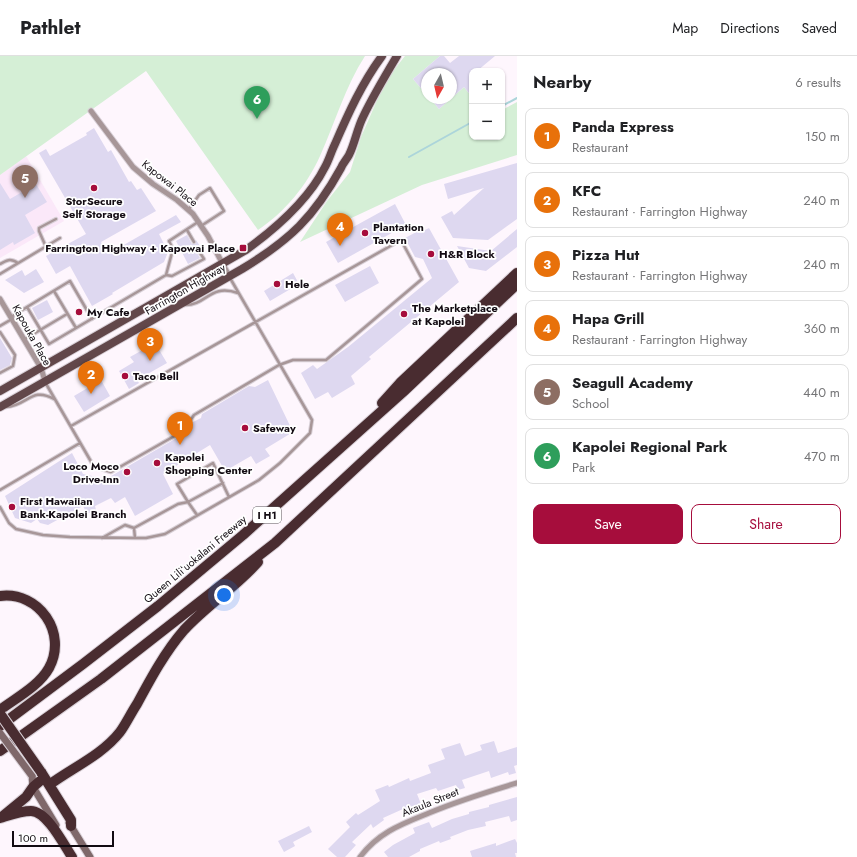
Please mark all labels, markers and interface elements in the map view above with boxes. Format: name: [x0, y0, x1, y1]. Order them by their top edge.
text: Pathlet: [20, 14, 80, 41]
text: Map: [672, 18, 698, 38]
text: Directions: [720, 18, 780, 38]
text: Saved: [802, 18, 837, 38]
north arrow: [421, 68, 457, 104]
map controls: [469, 68, 505, 140]
button: +: [469, 68, 505, 104]
text: Nearby: [533, 70, 591, 94]
text: 6 results: [795, 73, 841, 92]
pin: 6: [244, 86, 270, 119]
button: −: [469, 104, 505, 140]
text: Panda Express: [572, 116, 674, 138]
text: 1: [544, 127, 550, 146]
text: 150 m: [805, 127, 840, 146]
text: Restaurant: [572, 138, 628, 157]
street label: Kapowai Place: [139, 156, 202, 210]
pin: 5: [12, 165, 38, 198]
text: KFC: [572, 180, 601, 202]
marker: StorSecure Self Storage: [89, 183, 99, 193]
text: 2: [543, 191, 551, 210]
text: 240 m: [803, 191, 840, 210]
place label: StorSecure Self Storage: [62, 193, 126, 222]
text: Restaurant · Farrington Highway: [572, 202, 747, 221]
pin: 4: [327, 213, 353, 246]
place label: Plantation Tavern: [373, 219, 424, 248]
marker: Plantation Tavern: [360, 228, 370, 238]
place label: Farrington Highway + Kapowai Place: [45, 240, 235, 256]
marker: Farrington Highway + Kapowai Place: [238, 243, 248, 253]
text: Pizza Hut: [572, 244, 639, 266]
place label: H&R Block: [439, 246, 496, 262]
marker: H&R Block: [426, 249, 436, 259]
text: 3: [543, 255, 551, 274]
text: 240 m: [803, 255, 840, 274]
street label: Farrington Highway: [142, 259, 228, 319]
text: Restaurant · Farrington Highway: [572, 266, 747, 285]
place label: Hele: [285, 276, 309, 292]
marker: Hele: [272, 279, 282, 289]
place label: The Marketplace at Kapolei: [412, 300, 498, 329]
street label: Kapouka Place: [9, 301, 56, 369]
place label: My Cafe: [87, 304, 130, 320]
marker: My Cafe: [74, 307, 84, 317]
text: Hapa Grill: [572, 308, 644, 330]
marker: The Marketplace at Kapolei: [399, 309, 409, 319]
text: 4: [542, 319, 552, 338]
text: 360 m: [804, 319, 840, 338]
pin: 3: [137, 328, 163, 361]
text: Restaurant · Farrington Highway: [572, 330, 747, 349]
pin: 2: [78, 361, 104, 394]
place label: Taco Bell: [133, 368, 179, 384]
marker: Taco Bell: [120, 371, 130, 381]
text: Seagull Academy: [572, 372, 693, 394]
text: 5: [543, 383, 551, 402]
text: 440 m: [803, 383, 840, 402]
text: School: [572, 394, 609, 413]
pin: 1: [167, 412, 193, 445]
place label: Safeway: [253, 420, 296, 436]
marker: Safeway: [240, 423, 250, 433]
text: Kapolei Regional Park: [572, 436, 727, 458]
text: 6: [543, 447, 551, 466]
text: 470 m: [804, 447, 840, 466]
place label: Kapolei Shopping Center: [165, 449, 253, 478]
place label: Loco Moco Drive-Inn: [63, 458, 119, 487]
marker: Kapolei Shopping Center: [152, 458, 162, 468]
text: Park: [572, 458, 595, 477]
marker: Loco Moco Drive-Inn: [122, 467, 132, 477]
place label: First Hawaiian Bank-Kapolei Branch: [20, 493, 127, 522]
marker: First Hawaiian Bank-Kapolei Branch: [7, 502, 17, 512]
button: Save: [533, 504, 683, 544]
button: Share: [691, 504, 841, 544]
road number: I H1: [253, 507, 281, 523]
street label: Queen Liliʻuokalani Freeway: [140, 511, 250, 607]
your location: [214, 585, 234, 605]
street label: Akaula Street: [399, 783, 461, 821]
scale bar: [12, 829, 114, 848]
text: 100 m: [18, 830, 48, 846]

